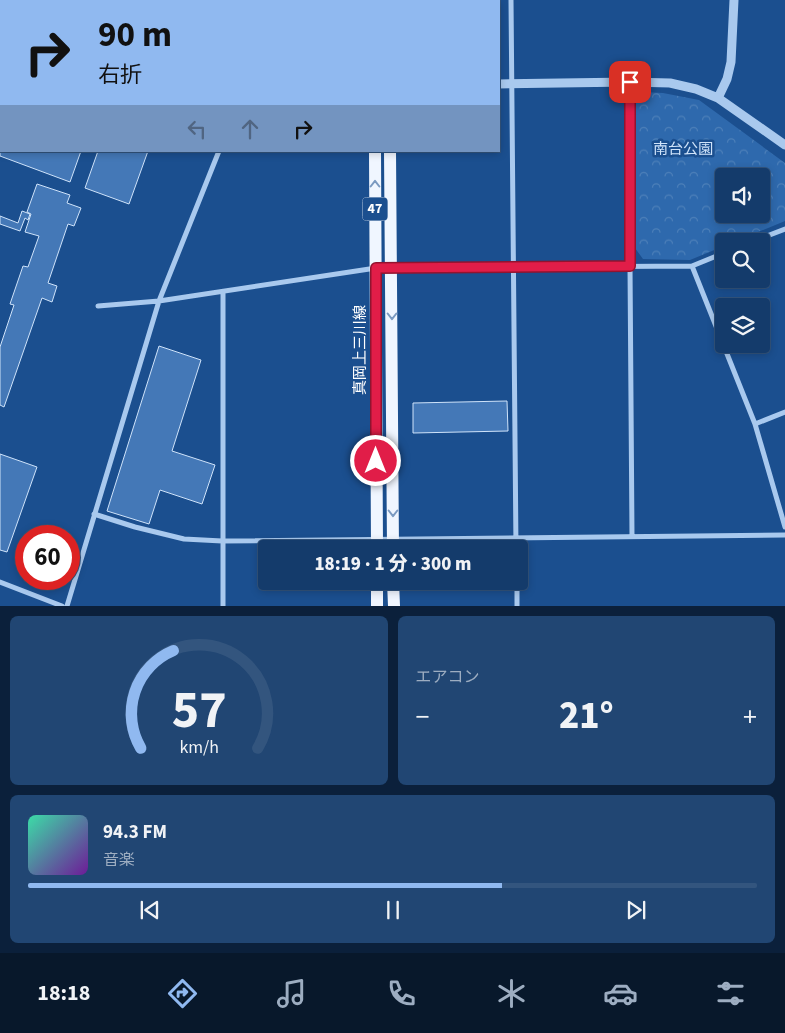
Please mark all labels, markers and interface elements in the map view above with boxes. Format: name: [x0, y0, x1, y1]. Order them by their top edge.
text: 90 m: [98, 10, 172, 60]
icon: right: [15, 20, 80, 85]
text: 右折: [98, 59, 142, 91]
pin: [609, 61, 651, 103]
icon: arrive: [616, 68, 644, 96]
icon: left: [183, 115, 211, 143]
icon: ahead: [236, 115, 264, 143]
icon: right: [289, 115, 317, 143]
park label: 南台公園: [653, 139, 713, 160]
map controls: [715, 168, 770, 353]
button: sound: [715, 168, 770, 223]
one-way arrow: [370, 180, 380, 188]
road number: 47: [362, 198, 388, 220]
button: search: [715, 233, 770, 288]
button: layers: [715, 298, 770, 353]
street label: 真岡上三川線: [350, 305, 371, 395]
one-way arrow: [386, 312, 397, 320]
position arrow: [349, 434, 401, 486]
one-way arrow: [388, 510, 398, 517]
speed limit sign: 60: [15, 525, 80, 590]
text: 18:19 · 1 分 · 300 m: [314, 551, 472, 578]
text: エアコン: [416, 666, 480, 688]
text: 57: [171, 674, 226, 748]
text: 21°: [559, 689, 614, 743]
text: −: [416, 697, 429, 737]
text: +: [743, 697, 757, 737]
text: km/h: [179, 735, 219, 760]
text: 94.3 FM: [103, 819, 167, 846]
text: 音楽: [103, 849, 135, 871]
icon: previous: [136, 896, 164, 924]
icon: pause: [379, 896, 407, 924]
icon: next: [622, 896, 650, 924]
icon: directions: [165, 976, 200, 1011]
icon: music: [274, 976, 309, 1011]
icon: phone: [384, 976, 419, 1011]
icon: climate: [494, 976, 529, 1011]
icon: car: [603, 976, 638, 1011]
icon: filters: [713, 976, 748, 1011]
text: 18:18: [37, 977, 90, 1009]

